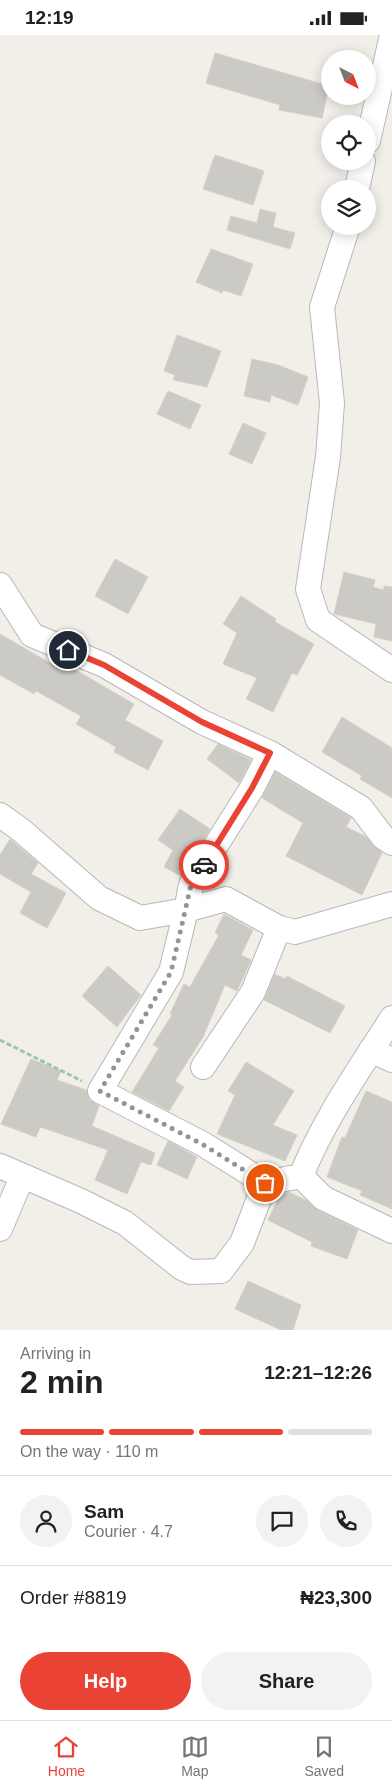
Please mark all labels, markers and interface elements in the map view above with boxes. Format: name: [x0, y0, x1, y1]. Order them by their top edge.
text: 12:19: [25, 7, 74, 28]
north arrow: [321, 50, 376, 105]
map controls: [321, 50, 376, 235]
button: locate: [321, 115, 376, 170]
button: layers: [321, 180, 376, 235]
pin: [47, 629, 89, 671]
icon: home: [54, 636, 82, 664]
courier: [179, 840, 229, 890]
icon: car: [190, 851, 218, 879]
pin: [244, 1162, 286, 1204]
icon: bag: [251, 1169, 279, 1197]
text: Arriving in: [20, 1345, 91, 1362]
text: 12:21–12:26: [264, 1362, 372, 1383]
text: 2 min: [20, 1364, 104, 1400]
text: On the way · 110 m: [20, 1443, 158, 1460]
button: person: [20, 1495, 72, 1547]
button: chat: [256, 1495, 308, 1547]
button: phone: [320, 1495, 372, 1547]
text: Sam: [84, 1501, 124, 1522]
text: Courier · 4.7: [84, 1523, 173, 1540]
text: Order #8819: [20, 1587, 127, 1608]
text: ₦23,300: [300, 1587, 372, 1608]
button: Help: [20, 1652, 191, 1710]
button: Share: [201, 1652, 372, 1710]
tab: Home: [48, 1733, 85, 1779]
tab: Map: [181, 1733, 209, 1779]
tab: Saved: [304, 1733, 344, 1779]

